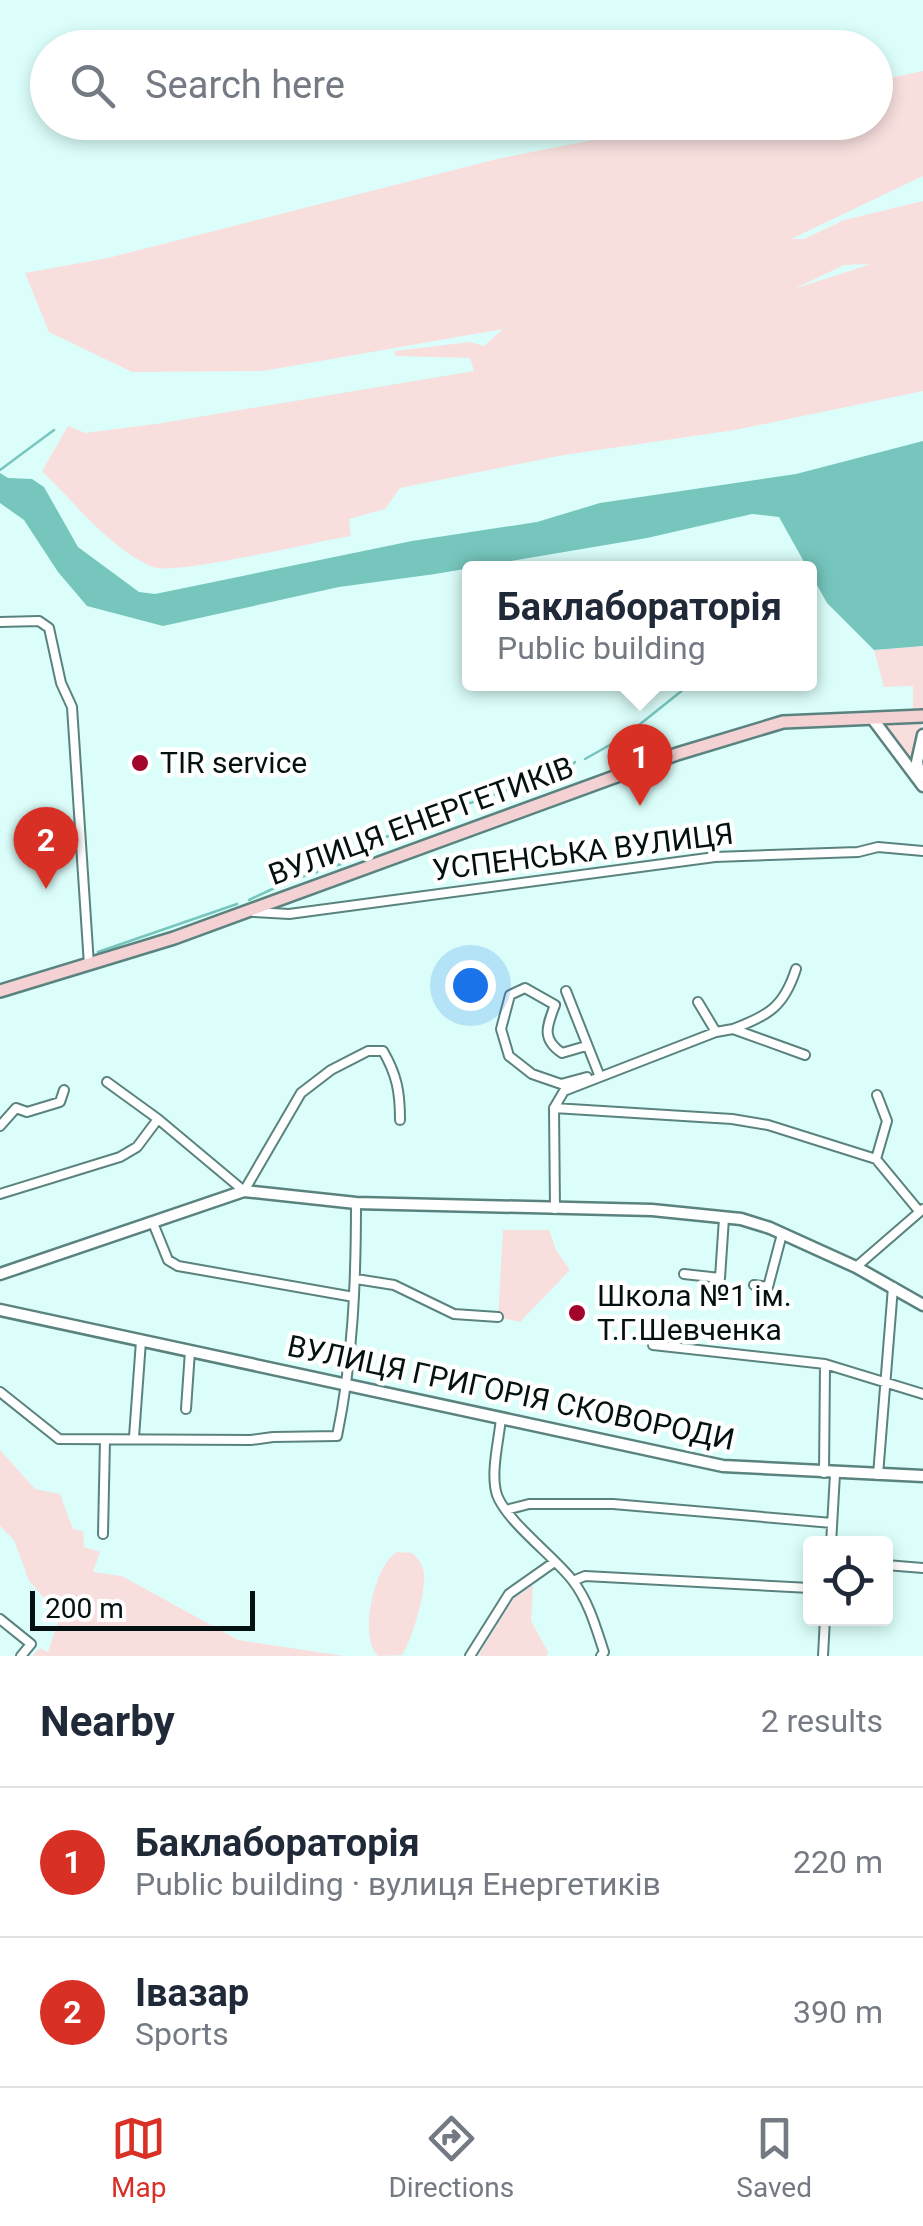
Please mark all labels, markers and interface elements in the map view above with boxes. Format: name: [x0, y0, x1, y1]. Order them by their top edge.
search box: [30, 30, 893, 140]
icon: search: [65, 58, 120, 113]
text: Search here: [145, 63, 345, 107]
popup: [462, 561, 817, 691]
text: Баклабораторія: [497, 585, 782, 629]
text: Public building: [497, 629, 706, 667]
pin: 1: [608, 724, 672, 806]
place label: TIR service: [160, 745, 307, 780]
street label: ВУЛИЦЯ ЕНЕРГЕТИКІВ: [264, 749, 578, 892]
marker: TIR service: [129, 752, 151, 774]
pin: 2: [13, 806, 78, 889]
street label: УСПЕНСЬКА ВУЛИЦЯ: [431, 816, 735, 887]
your location: [445, 960, 496, 1011]
place label: Школа №1 ім. Т.Г.Шевченка: [597, 1278, 792, 1347]
marker: Школа №1 ім. Т.Г.Шевченка: [566, 1302, 588, 1324]
street label: ВУЛИЦЯ ГРИГОРІЯ СКОВОРОДИ: [284, 1328, 738, 1457]
map controls: [803, 1536, 893, 1626]
button: locate: [803, 1536, 893, 1626]
scale bar: [30, 1586, 255, 1630]
text: 200 m: [45, 1592, 124, 1625]
text: Nearby: [40, 1697, 175, 1746]
text: 2 results: [761, 1702, 883, 1740]
text: Баклабораторія: [135, 1821, 420, 1865]
text: 1: [63, 1843, 82, 1881]
text: 220 m: [793, 1843, 883, 1881]
text: Public building · вулиця Енергетиків: [135, 1865, 661, 1903]
text: Івазар: [135, 1971, 249, 2015]
text: 2: [63, 1993, 82, 2031]
text: 390 m: [793, 1993, 883, 2031]
text: Sports: [135, 2015, 229, 2053]
tab: Map: [111, 2111, 166, 2204]
tab: Directions: [388, 2111, 514, 2204]
tab: Saved: [736, 2111, 812, 2204]

